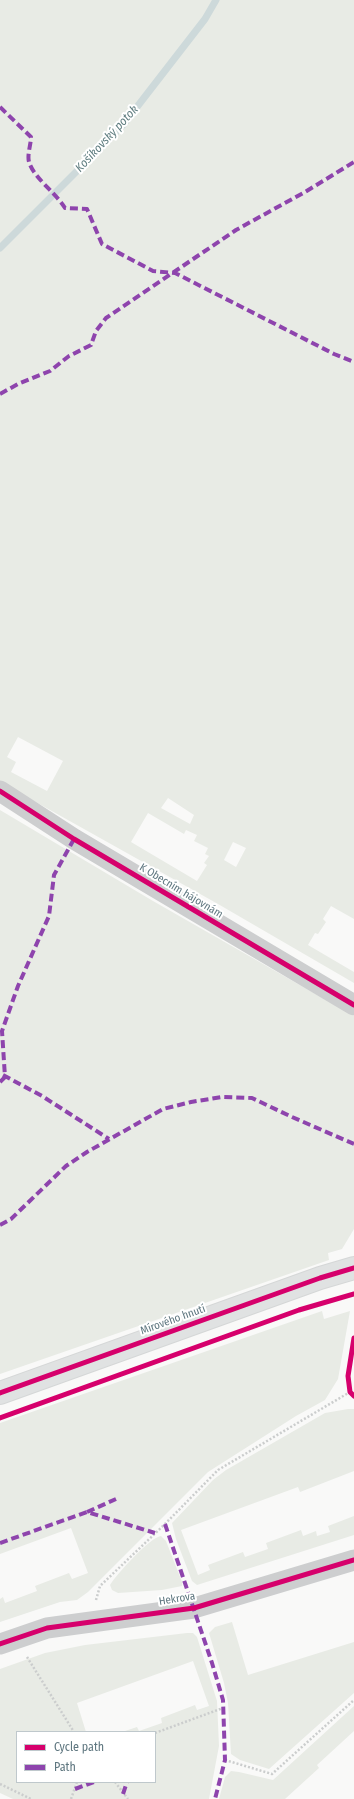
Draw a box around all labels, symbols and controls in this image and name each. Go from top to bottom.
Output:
water label: Košíkovský potok [72,103,142,175]
street label: K Obecním hájovnám [137,861,225,921]
street label: Mírového hnutí [139,1302,207,1338]
street label: Hekrova [158,1590,196,1608]
legend [16,1731,156,1783]
text: Cycle path [54,1740,104,1754]
text: Path [54,1760,76,1774]

